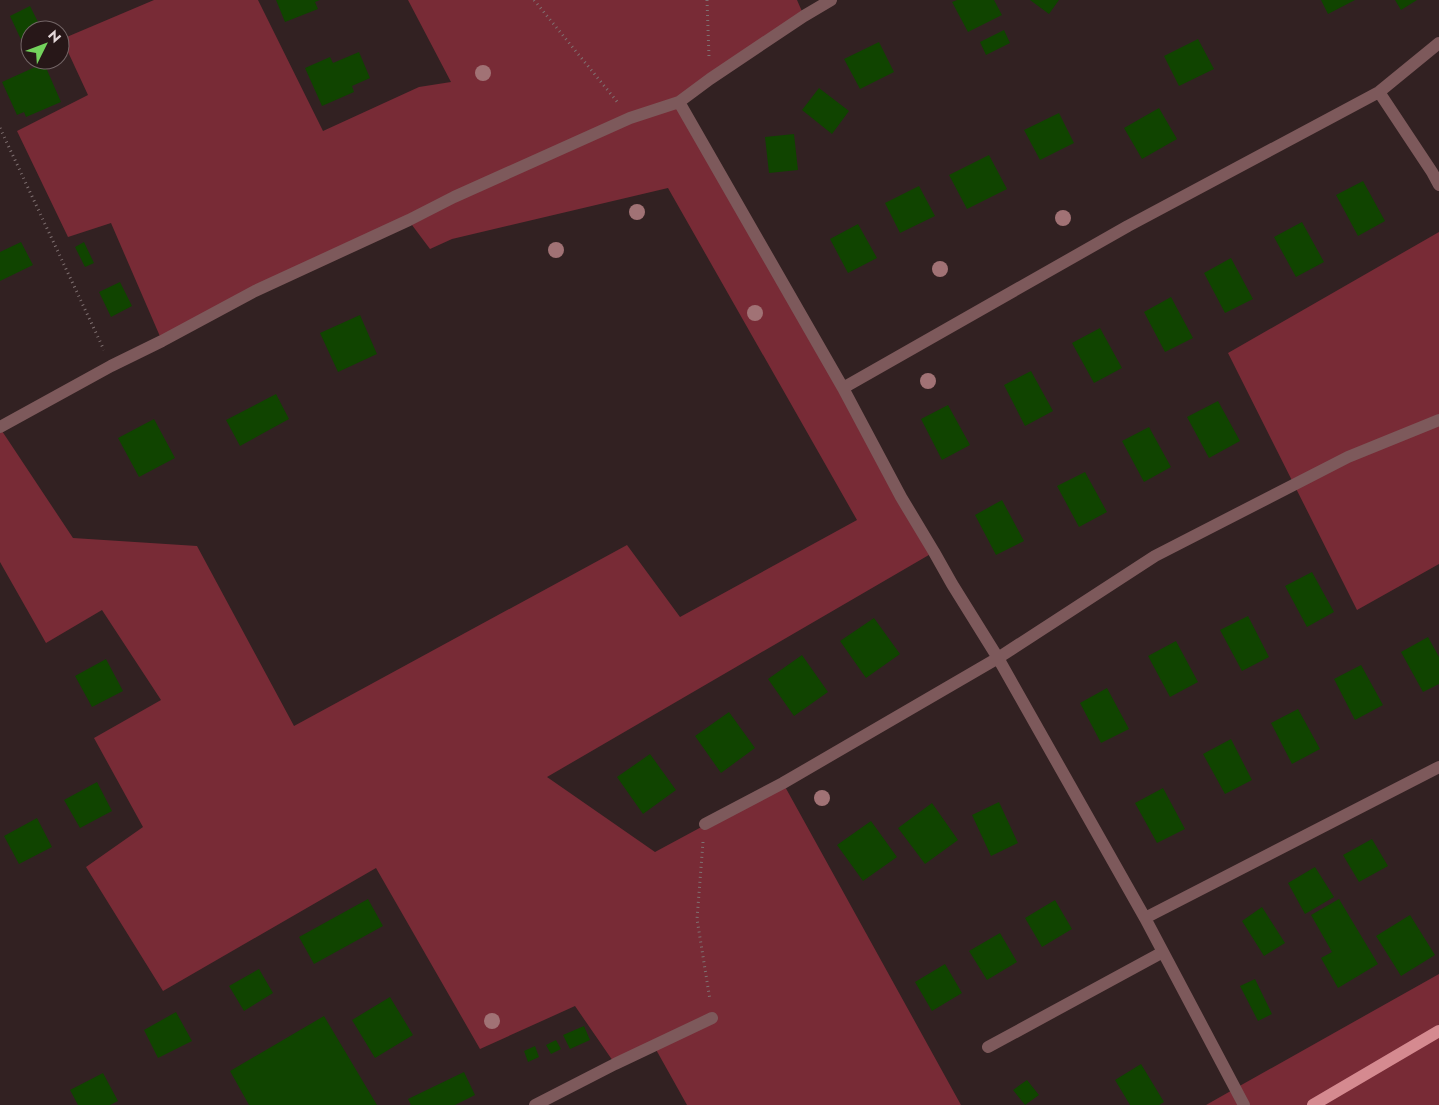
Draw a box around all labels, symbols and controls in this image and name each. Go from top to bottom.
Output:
north arrow [20,20,70,70]
text: N [44,25,66,47]

